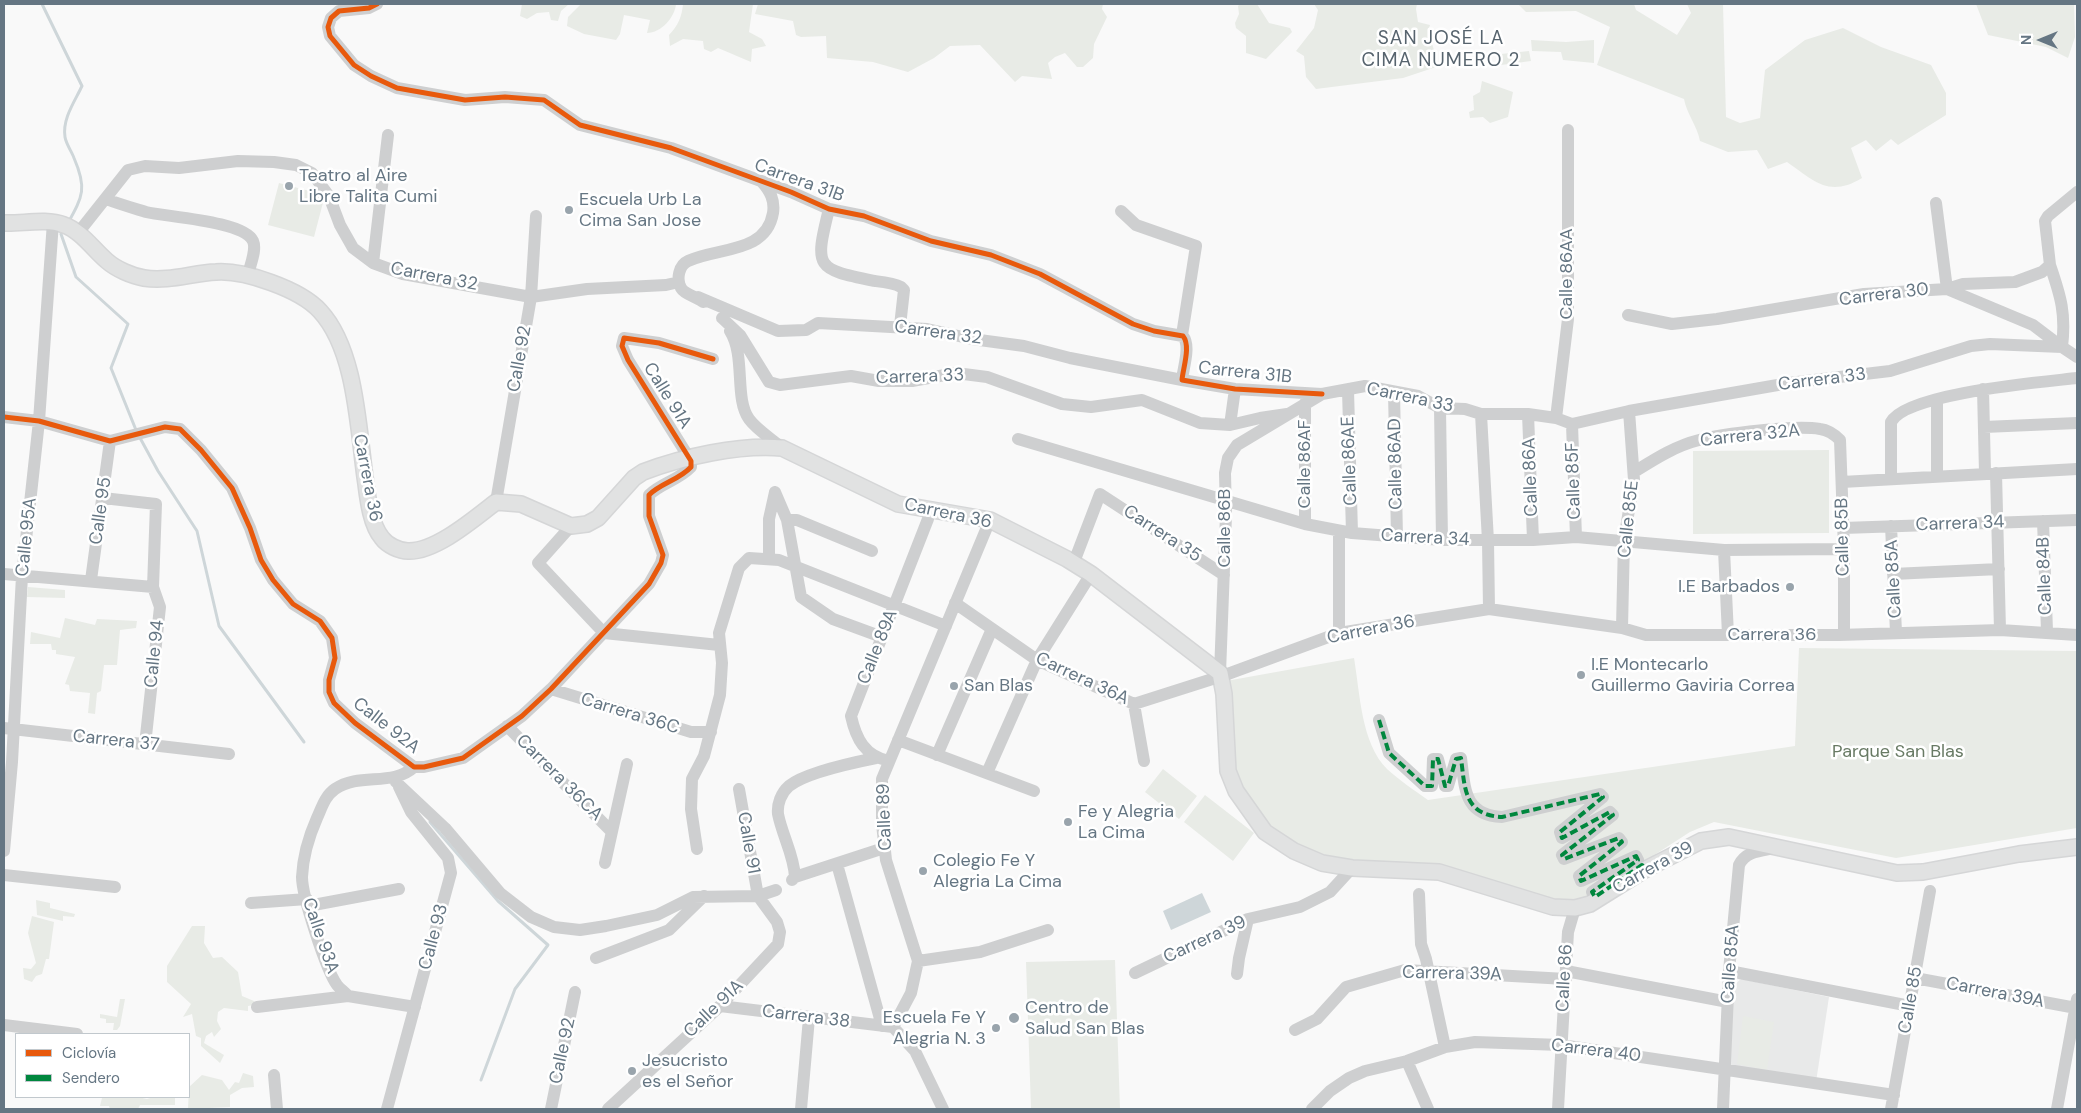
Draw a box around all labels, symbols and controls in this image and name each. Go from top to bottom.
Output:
north arrow [2016,15,2066,65]
district label: SAN JOSÉ LA CIMA NUMERO 2 [1360,28,1522,72]
text: N [2017,35,2035,45]
street label: Carrera 31B [751,155,847,207]
place label: Teatro al Aire Libre Talita Cumi [299,165,438,208]
marker: Teatro al Aire Libre Talita Cumi [283,180,295,192]
place label: Escuela Urb La Cima San Jose [579,189,701,232]
marker: Escuela Urb La Cima San Jose [563,204,575,216]
street label: Calle 86AA [1556,228,1578,320]
street label: Carrera 32 [389,258,479,296]
street label: Carrera 30 [1838,279,1930,311]
street label: Carrera 32 [893,316,983,350]
street label: Calle 92 [504,324,536,394]
street label: Carrera 31B [1197,357,1293,389]
street label: Calle 91A [638,359,696,433]
street label: Carrera 33 [1777,364,1867,396]
street label: Carrera 33 [875,365,965,389]
street label: Carrera 33 [1365,378,1455,418]
street label: Calle 86AE [1338,416,1362,506]
street label: Calle 86AD [1384,418,1408,510]
street label: Calle 86AF [1294,420,1316,508]
street label: Carrera 32A [1699,420,1801,452]
street label: Carrera 36 [348,432,386,524]
street label: Calle 86A [1519,437,1543,517]
street label: Calle 85F [1562,442,1586,520]
street label: Calle 95 [86,476,116,546]
street label: Calle 85E [1614,479,1644,559]
street label: Calle 86B [1214,489,1236,567]
street label: Carrera 36 [902,494,994,534]
street label: Calle 95A [12,496,42,578]
street label: Calle 85B [1832,498,1854,576]
street label: Carrera 35 [1119,501,1205,567]
street label: Carrera 34 [1915,512,2005,536]
street label: Carrera 34 [1380,525,1470,551]
street label: Calle 84B [2033,536,2057,616]
street label: Calle 85A [1881,539,1907,619]
place label: I.E Barbados [1678,576,1780,598]
marker: I.E Barbados [1784,581,1796,593]
street label: Calle 89A [853,607,903,687]
street label: Carrera 36 [1325,611,1417,649]
street label: Calle 94 [141,619,169,689]
street label: Carrera 36 [1727,624,1817,646]
street label: Carrera 36A [1032,648,1132,710]
place label: I.E Montecarlo Guillermo Gaviria Correa [1591,654,1795,696]
marker: I.E Montecarlo Guillermo Gaviria Correa [1575,669,1587,681]
place label: San Blas [964,675,1033,697]
marker: San Blas [948,680,960,692]
street label: Carrera 36C [578,689,682,739]
street label: Calle 92A [348,693,424,759]
street label: Carrera 37 [72,726,160,756]
street label: Carrera 36CA [511,730,607,826]
park label: Parque San Blas [1832,741,1964,763]
street label: Calle 89 [873,783,897,851]
place label: Fe y Alegria La Cima [1078,801,1174,844]
street label: Calle 91 [732,810,764,876]
marker: Fe y Alegria La Cima [1062,816,1074,828]
street label: Carrera 39 [1609,837,1697,899]
place label: Colegio Fe Y Alegria La Cima [933,850,1062,892]
marker: Colegio Fe Y Alegria La Cima [917,865,929,877]
street label: Calle 93A [297,895,343,977]
street label: Calle 93 [415,902,453,972]
street label: Carrera 39 [1160,911,1250,969]
street label: Calle 85A [1717,924,1745,1004]
street label: Calle 86 [1552,943,1578,1013]
street label: Carrera 39A [1402,962,1502,986]
street label: Calle 85 [1894,965,1928,1035]
street label: Carrera 39A [1944,973,2046,1013]
street label: Calle 91A [680,975,748,1043]
place label: Centro de Salud San Blas [1025,997,1145,1040]
street label: Carrera 38 [761,1001,851,1033]
place label: Escuela Fe Y Alegria N. 3 [883,1007,986,1050]
marker: Centro de Salud San Blas [1007,1011,1021,1025]
street label: Calle 92 [545,1016,581,1086]
marker: Escuela Fe Y Alegria N. 3 [990,1022,1002,1034]
legend [15,1033,190,1098]
street label: Carrera 40 [1550,1035,1642,1067]
text: Ciclovía [62,1043,116,1063]
place label: Jesucristo es el Señor [642,1050,733,1092]
marker: Jesucristo es el Señor [626,1065,638,1077]
text: Sendero [62,1068,120,1088]

